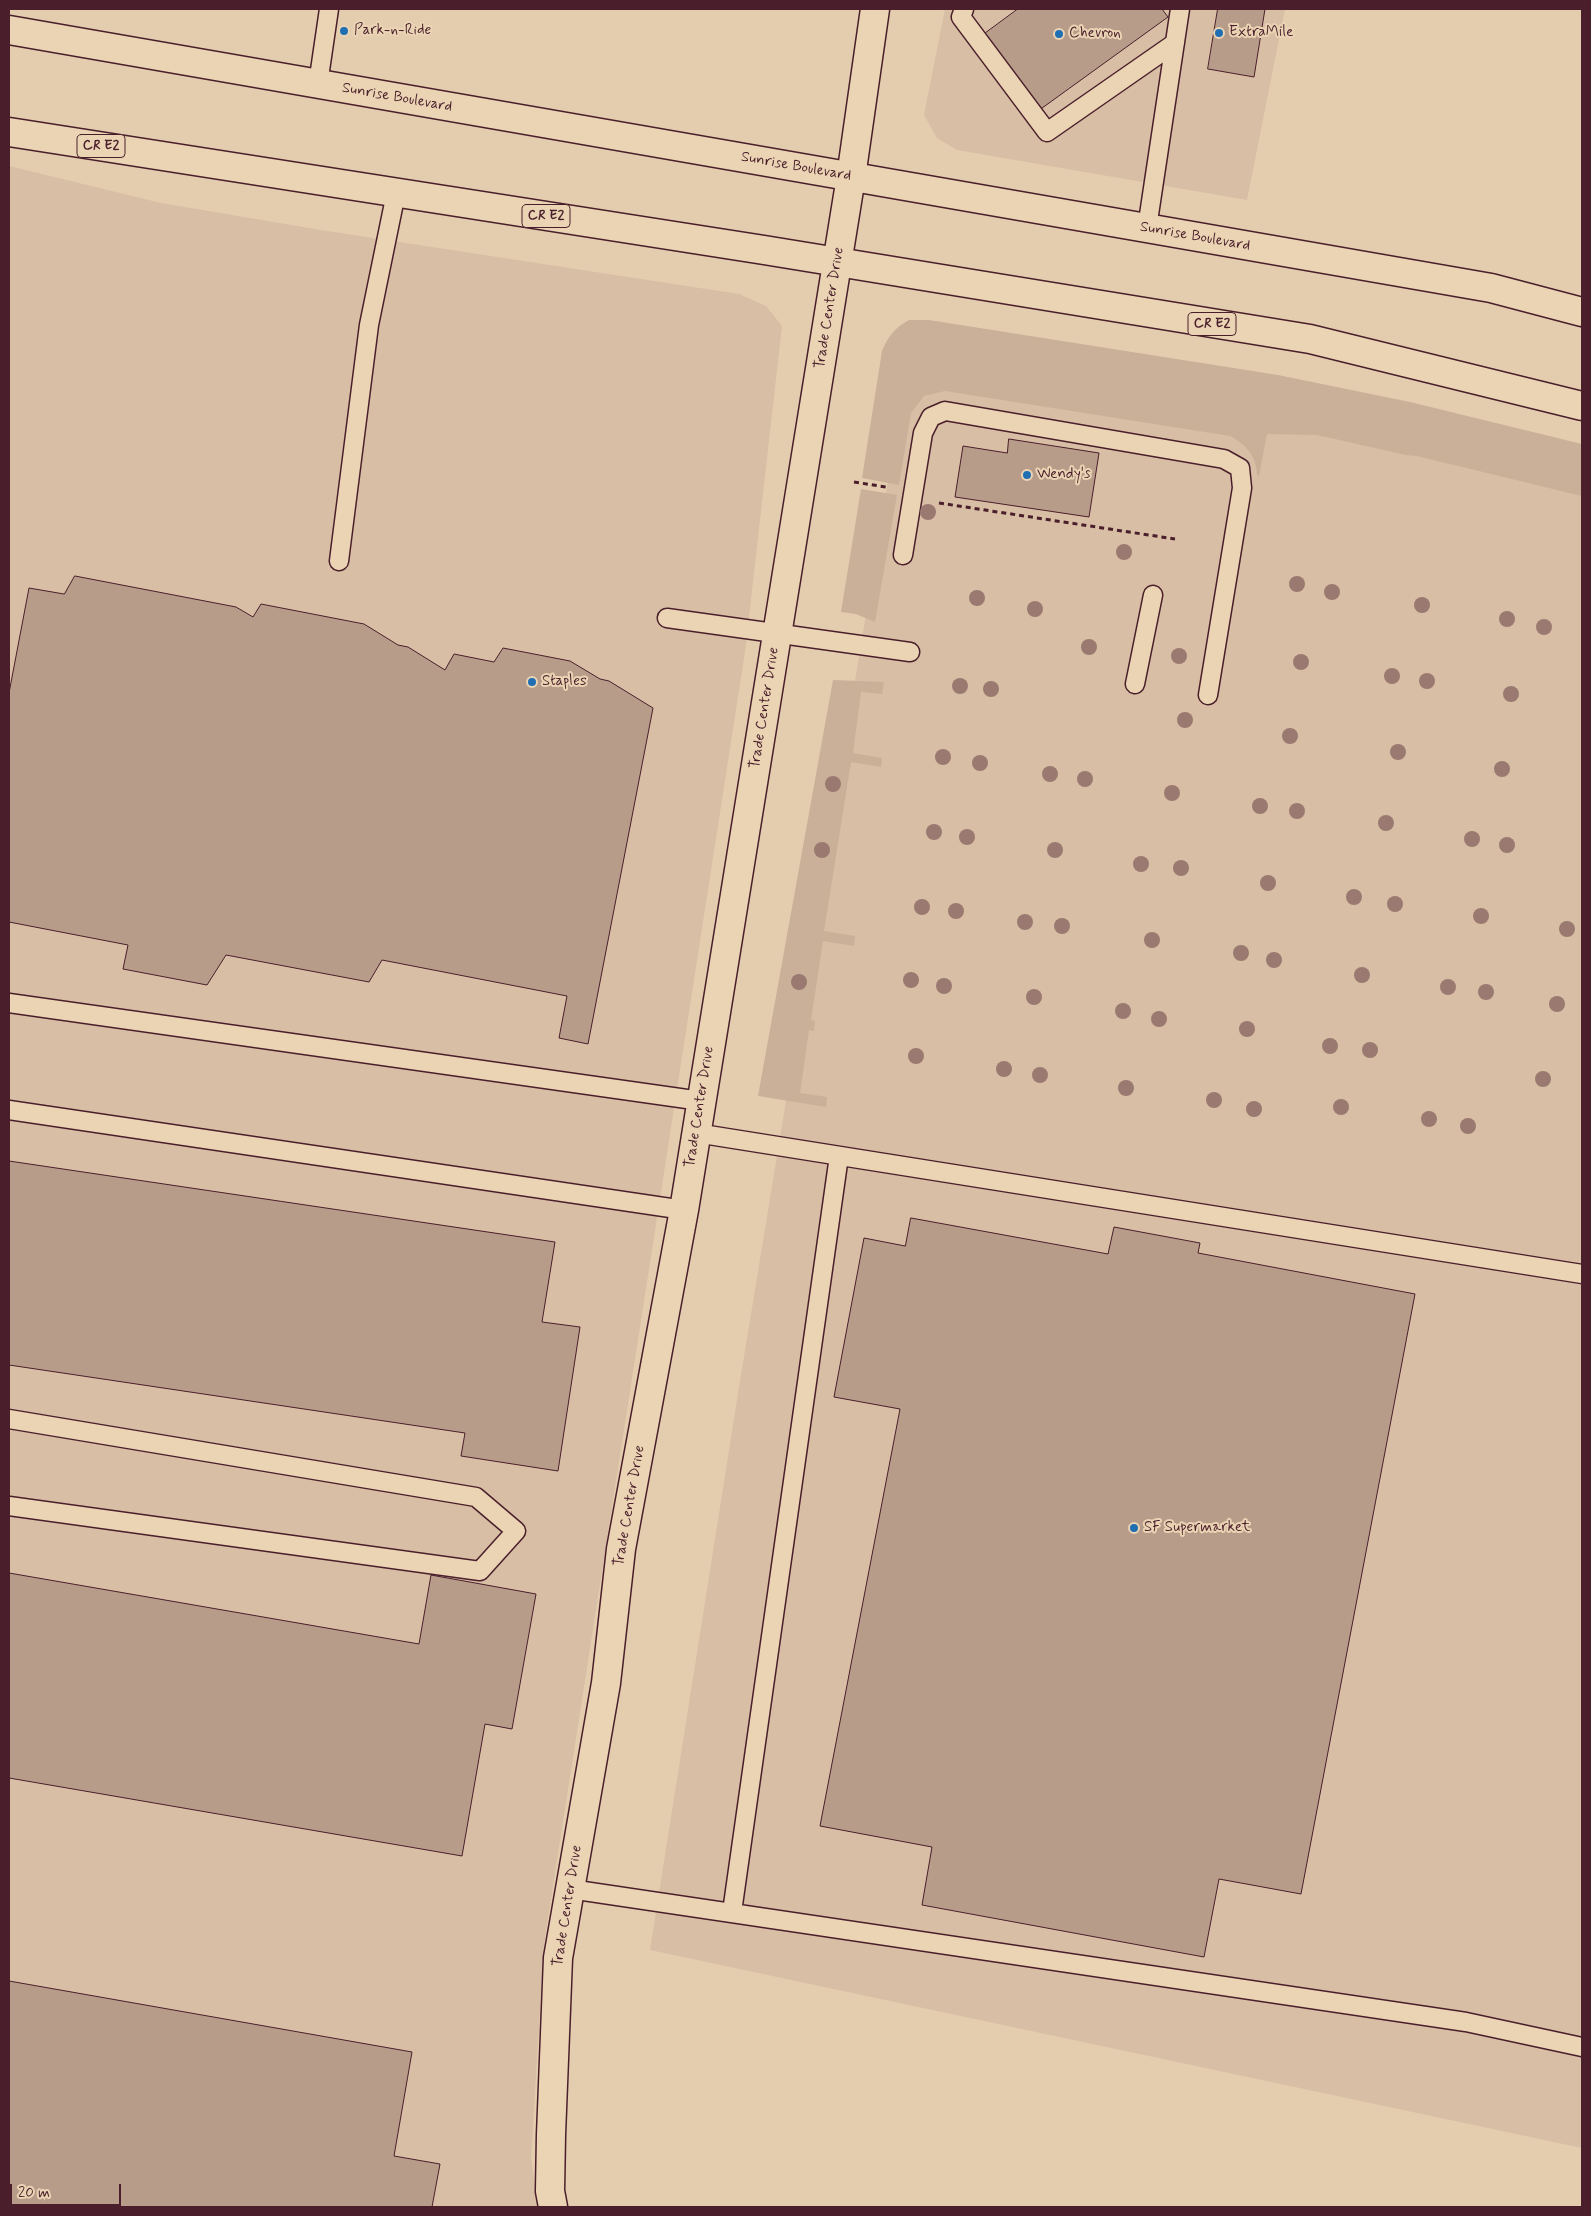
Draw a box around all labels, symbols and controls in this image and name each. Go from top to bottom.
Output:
place label: Park-n-Ride [354,22,431,40]
place label: ExtraMile [1229,24,1293,42]
marker: Park-n-Ride [338,25,350,37]
place label: Chevron [1069,25,1121,43]
marker: ExtraMile [1213,27,1225,39]
marker: Chevron [1053,28,1065,40]
street label: Sunrise Boulevard [340,79,454,117]
road number: CR E2 [77,134,125,158]
street label: Sunrise Boulevard [739,148,853,186]
road number: CR E2 [522,205,570,228]
street label: Sunrise Boulevard [1138,218,1252,256]
street label: Trade Center Drive [812,246,848,370]
road number: CR E2 [1188,312,1236,336]
place label: Wendy's [1037,466,1091,484]
marker: Wendy's [1021,469,1033,481]
street label: Trade Center Drive [747,646,783,770]
place label: Staples [542,673,587,691]
marker: Staples [526,676,538,688]
street label: Trade Center Drive [682,1045,718,1169]
street label: Trade Center Drive [610,1444,650,1568]
place label: SF Supermarket [1144,1519,1250,1537]
marker: SF Supermarket [1128,1522,1140,1534]
street label: Trade Center Drive [550,1844,586,1968]
scale bar [12,2174,124,2206]
text: 20 m [18,2183,50,2203]

